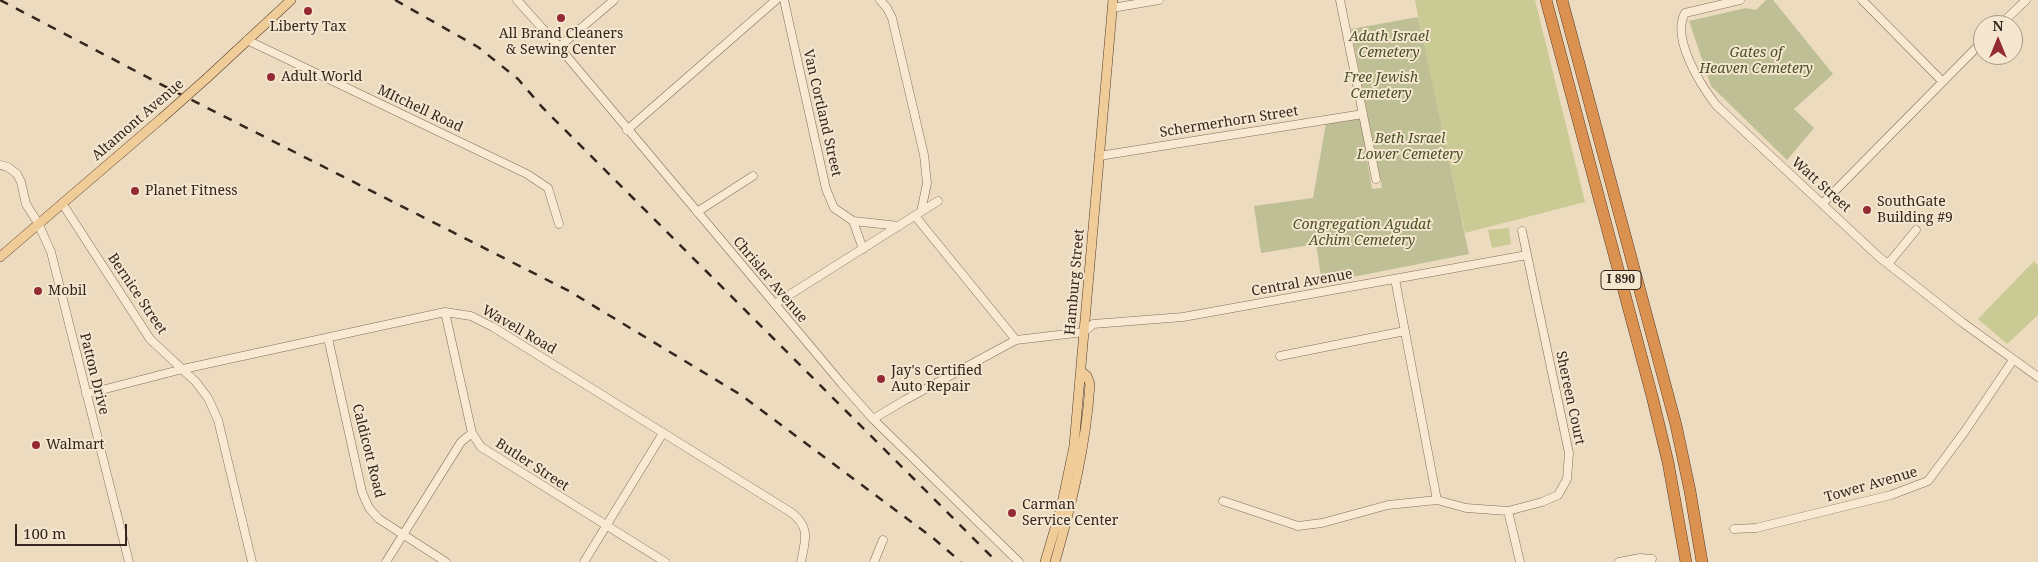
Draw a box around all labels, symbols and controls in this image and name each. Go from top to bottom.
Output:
marker: Liberty Tax [302,5,314,17]
marker: All Brand Cleaners & Sewing Center [555,12,567,24]
north arrow [1973,15,2023,65]
text: N [1992,16,2004,35]
place label: Liberty Tax [270,19,346,35]
place label: All Brand Cleaners & Sewing Center [499,26,623,58]
park label: Adath Israel Cemetery [1349,29,1429,62]
park label: Gates of Heaven Cemetery [1699,45,1813,78]
street label: Van Cortland Street [799,48,845,178]
place label: Adult World [281,69,362,85]
park label: Free Jewish Cemetery [1344,70,1418,102]
marker: Adult World [265,71,277,83]
street label: Altamont Avenue [89,76,187,164]
street label: MItchell Road [375,82,465,136]
street label: Schermerhorn Street [1159,103,1299,141]
park label: Beth Israel Lower Cemetery [1357,131,1463,164]
street label: Watt Street [1788,154,1854,216]
place label: Planet Fitness [145,183,238,199]
marker: Planet Fitness [129,185,141,197]
place label: SouthGate Building #9 [1877,194,1953,226]
marker: SouthGate Building #9 [1861,204,1873,216]
park label: Congregation Agudat Achim Cemetery [1293,217,1431,250]
street label: Hamburg Street [1062,228,1088,336]
street label: Chrisler Avenue [729,234,811,326]
street label: Bernice Street [104,250,170,338]
street label: Central Avenue [1250,266,1354,300]
road number: I 890 [1601,270,1641,290]
place label: Mobil [48,283,87,299]
marker: Mobil [32,285,44,297]
street label: Wavell Road [479,302,559,358]
street label: Patton Drive [76,331,112,417]
street label: Shereen Court [1552,350,1588,446]
place label: Jay's Certified Auto Repair [891,363,982,396]
marker: Jay's Certified Auto Repair [875,373,887,385]
street label: Caldicott Road [348,402,388,500]
street label: Butler Street [492,435,572,495]
place label: Walmart [46,437,105,453]
marker: Walmart [30,439,42,451]
street label: Tower Avenue [1823,464,1919,506]
place label: Carman Service Center [1022,497,1118,530]
marker: Carman Service Center [1006,507,1018,519]
scale bar [18,514,130,546]
text: 100 m [23,523,66,543]

